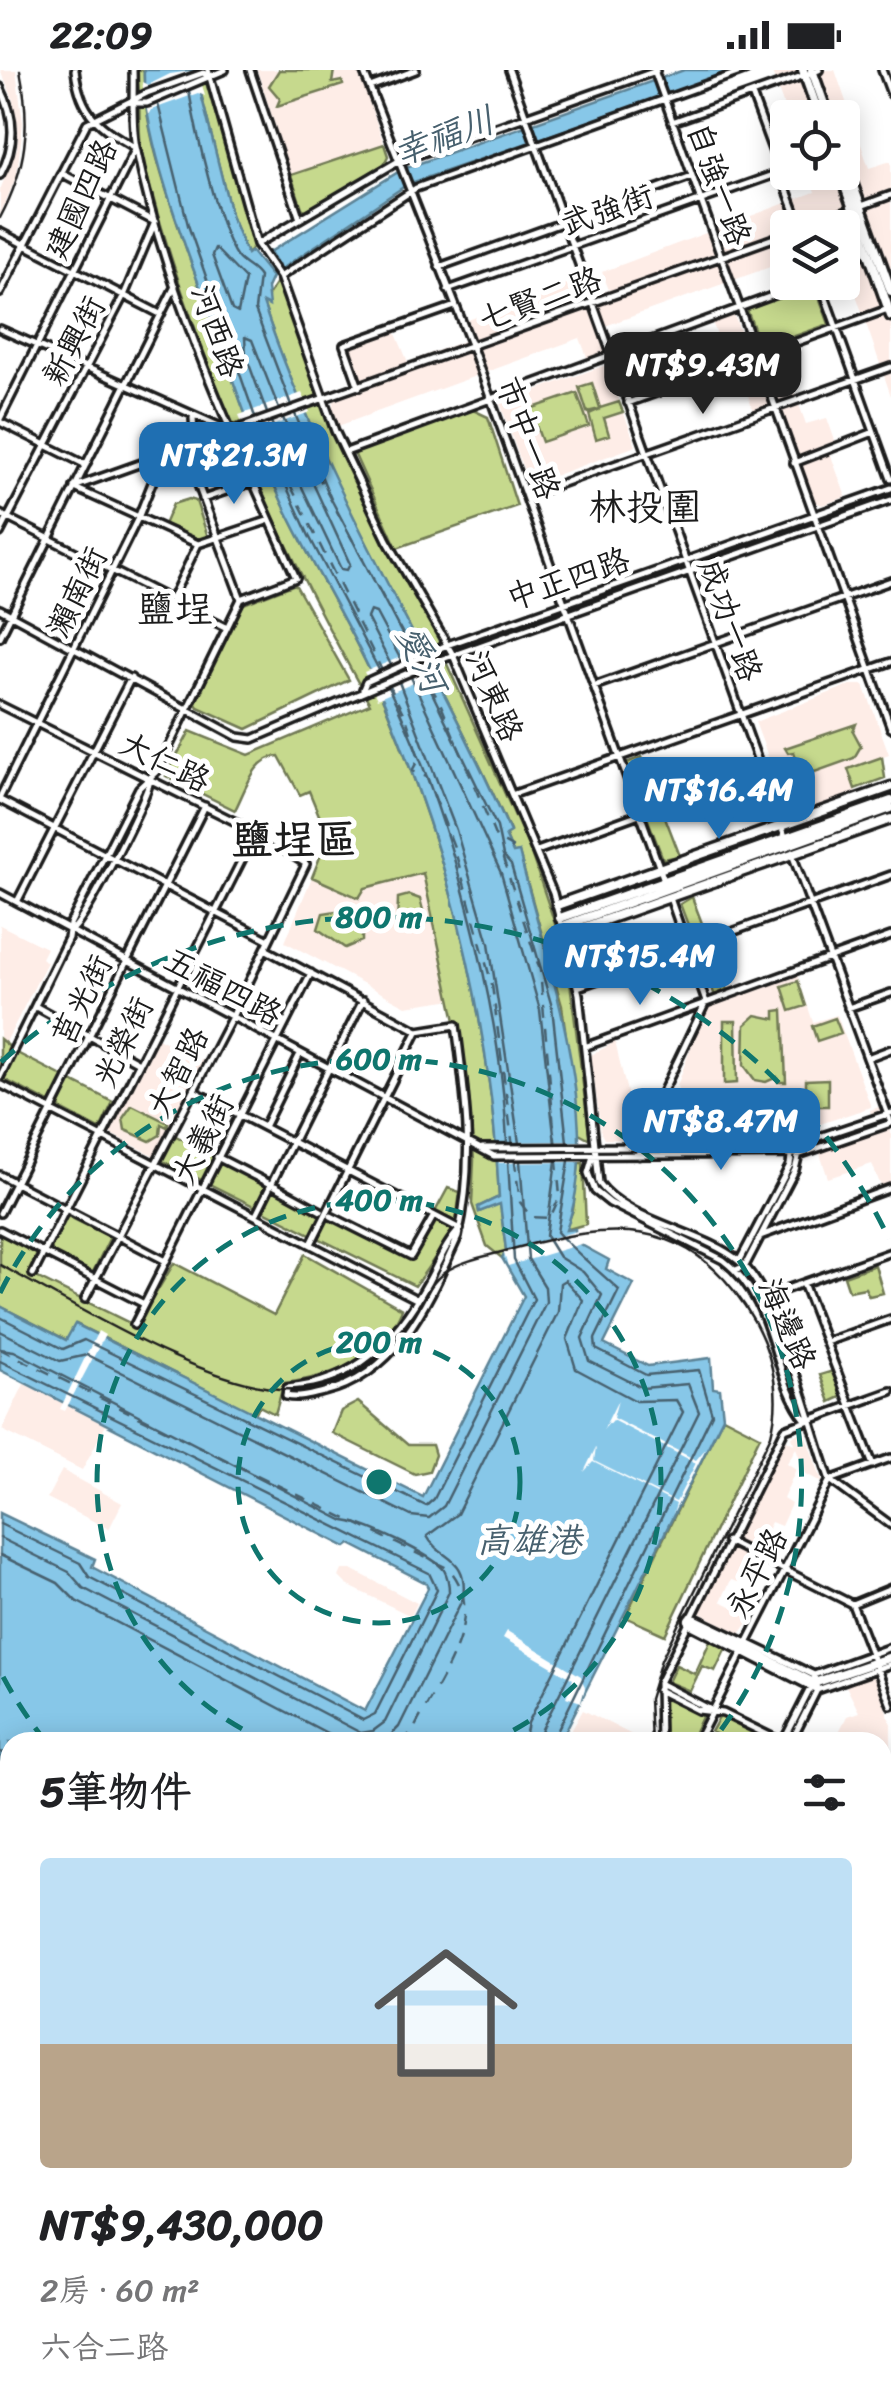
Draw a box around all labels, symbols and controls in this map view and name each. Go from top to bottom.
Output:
text: 22:09 [50,2,153,69]
water label: 幸福川 [384,89,505,183]
map controls [770,100,860,300]
button: locate [770,100,860,190]
street label: 自強一路 [670,114,768,254]
street label: 建國四路 [28,129,134,269]
street label: 武強街 [552,167,662,253]
button: layers [770,210,860,300]
street label: 七賢二路 [470,250,610,348]
street label: 河西路 [174,276,260,386]
street label: 新興街 [26,285,122,397]
pin: NT$9.43M [600,332,806,417]
text: NT$9.43M [626,336,780,393]
street label: 市中一路 [479,368,577,508]
pin: NT$21.3M [131,422,337,507]
text: NT$21.3M [161,426,307,483]
district label: 林投圍 [588,474,702,541]
street label: 中正四路 [498,531,638,627]
street label: 瀨南街 [30,536,124,648]
street label: 成功一路 [681,550,779,690]
district label: 鹽埕 [137,576,213,643]
water label: 愛河 [379,614,467,708]
street label: 河東路 [448,641,540,751]
street label: 大仁路 [109,715,221,809]
pin: NT$16.4M [616,757,822,842]
text: NT$16.4M [645,761,793,818]
district label: 鹽埕區 [231,803,357,877]
text: 800 m [335,890,422,944]
pin: NT$15.4M [537,923,743,1008]
text: NT$15.4M [565,927,715,984]
street label: 五福四路 [153,932,293,1042]
street label: 莒光街 [35,944,129,1056]
street label: 光榮街 [76,986,170,1098]
street label: 大智路 [131,1016,225,1128]
text: 600 m [336,1032,422,1086]
street label: 大義街 [156,1083,250,1195]
pin: NT$8.47M [618,1088,824,1173]
text: NT$8.47M [644,1092,798,1149]
text: 400 m [335,1173,423,1227]
street label: 海邊路 [741,1269,833,1379]
text: 200 m [336,1315,422,1369]
centre of rings [361,1464,397,1500]
water label: 高雄港 [476,1509,584,1571]
street label: 永平路 [710,1517,804,1629]
text: 5筆物件 [40,1755,192,1829]
icon: filters [797,1765,852,1820]
icon: home [356,1923,536,2103]
text: NT$9,430,000 [40,2188,324,2262]
text: 2房 · 60 m² [40,2262,200,2319]
text: 六合二路 [40,2319,168,2376]

